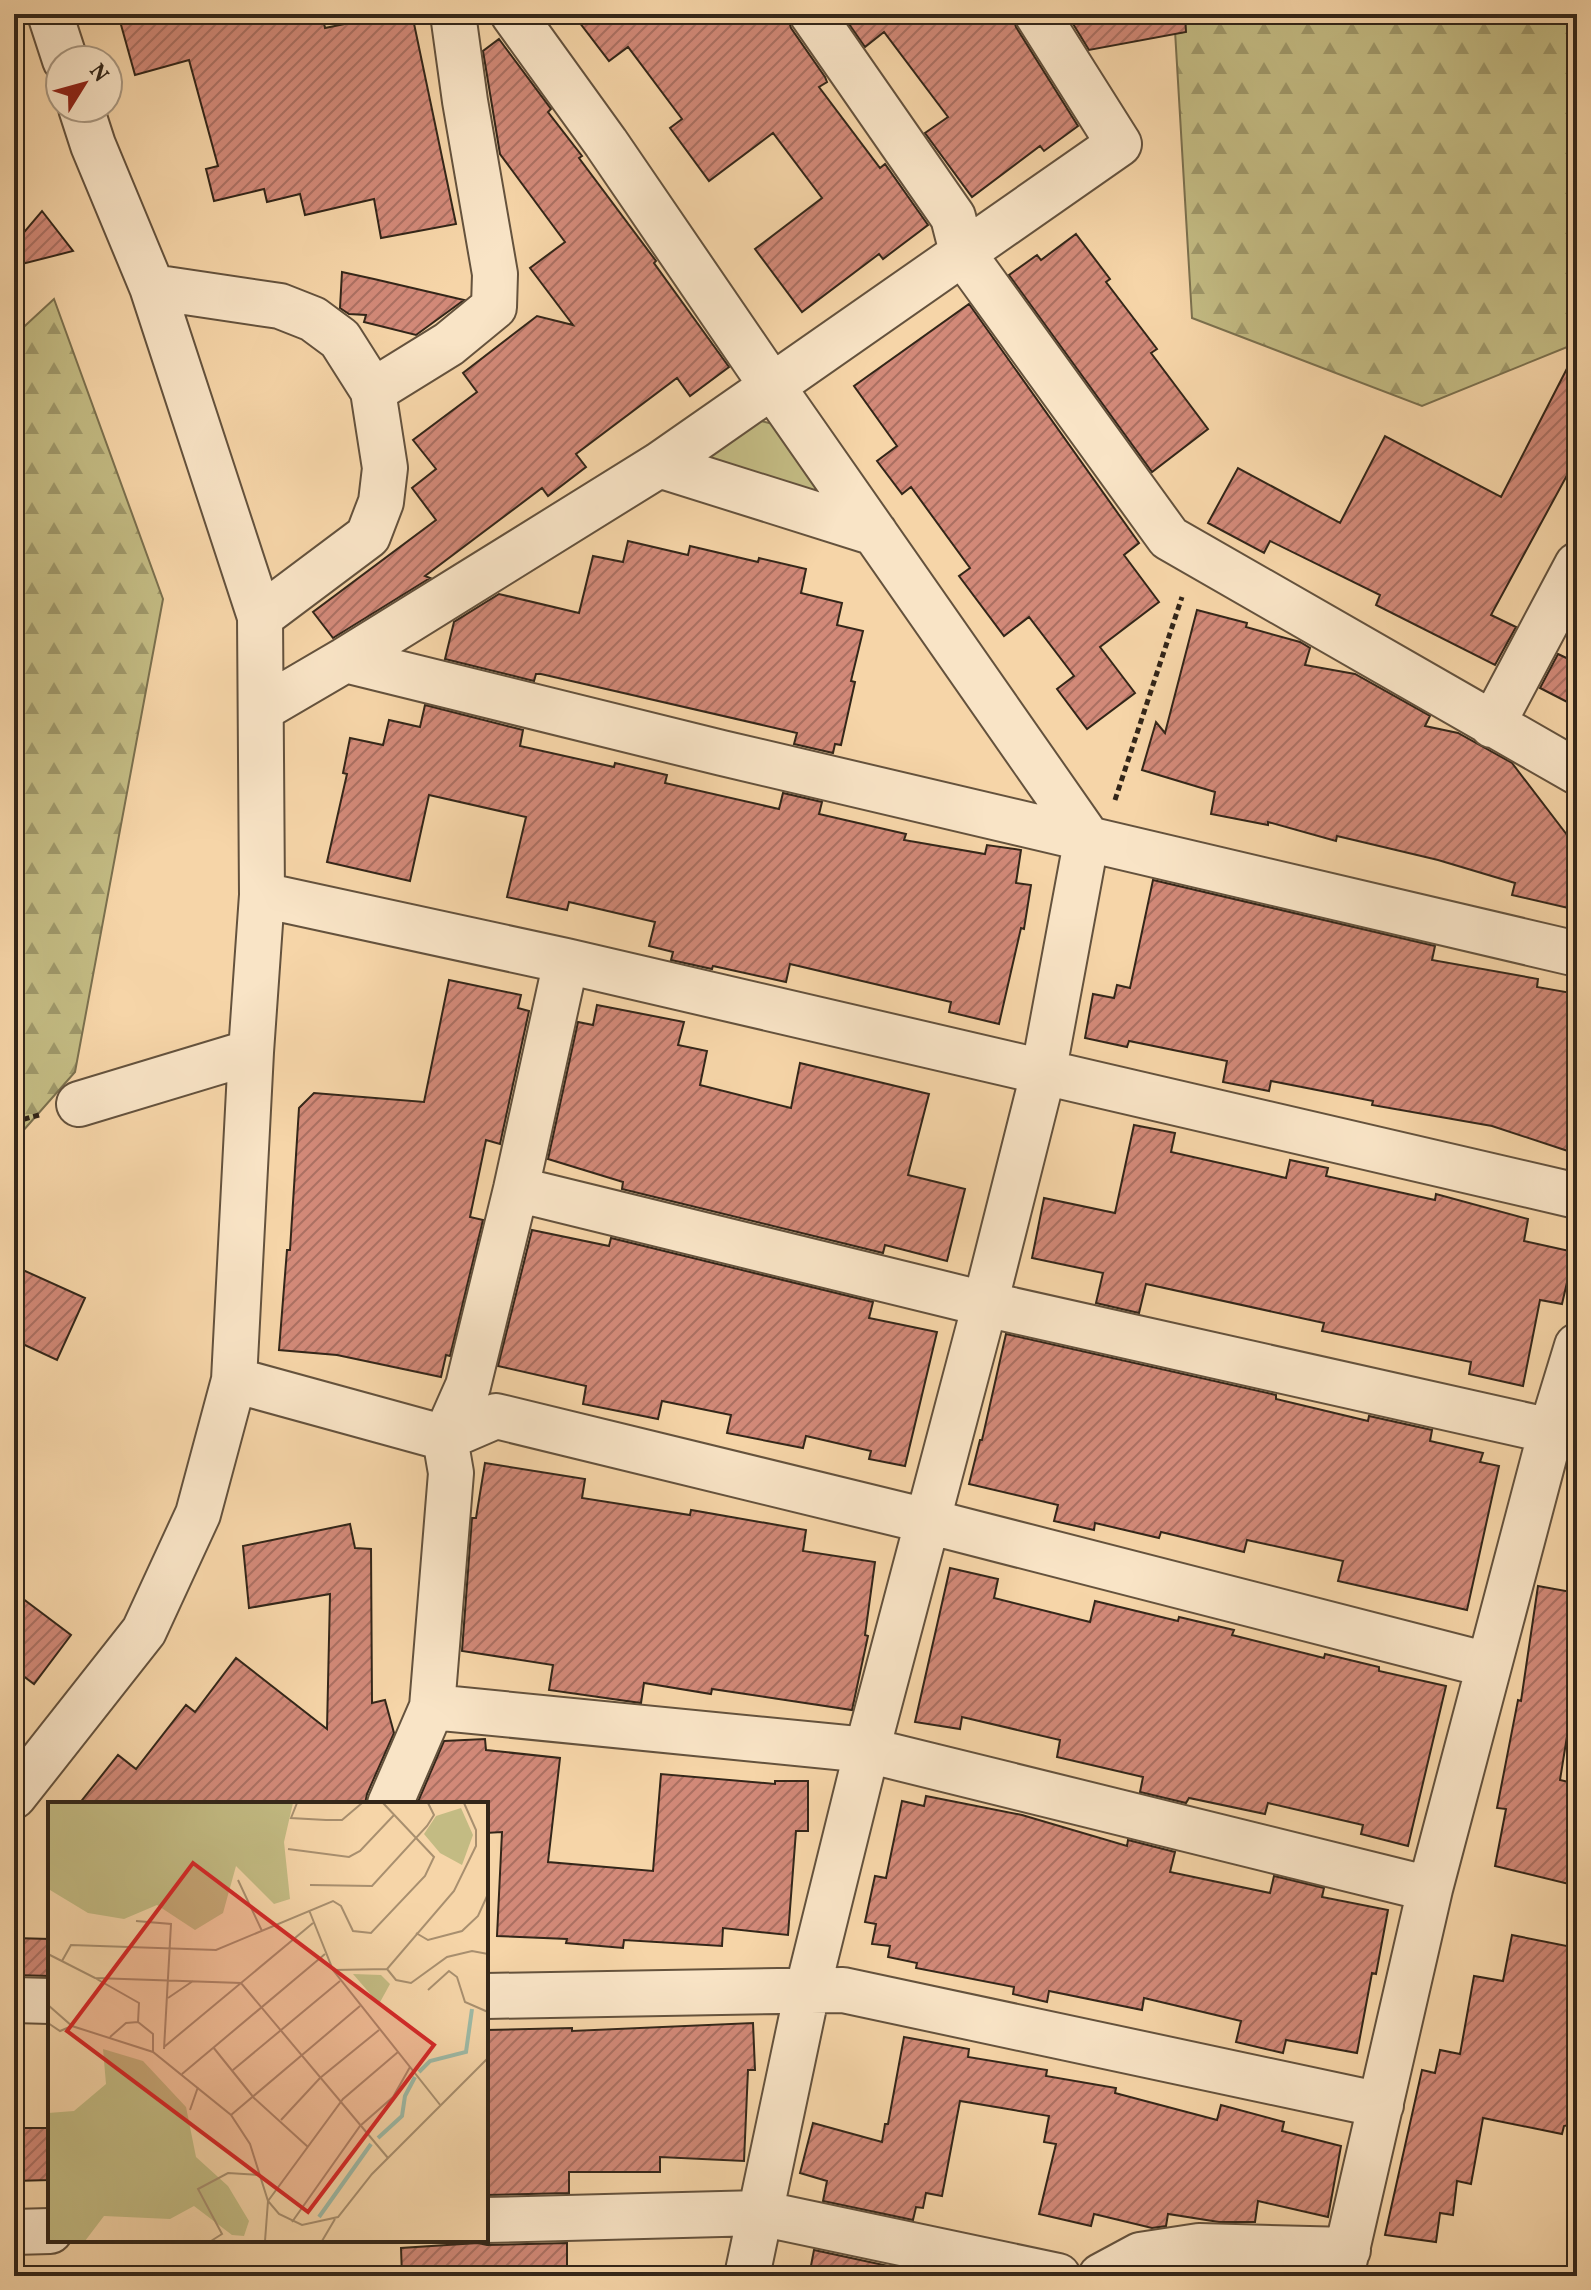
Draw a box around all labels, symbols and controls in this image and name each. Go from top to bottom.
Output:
north arrow [44,44,124,124]
text: N [81,58,115,89]
inset map [48,1802,488,2242]

